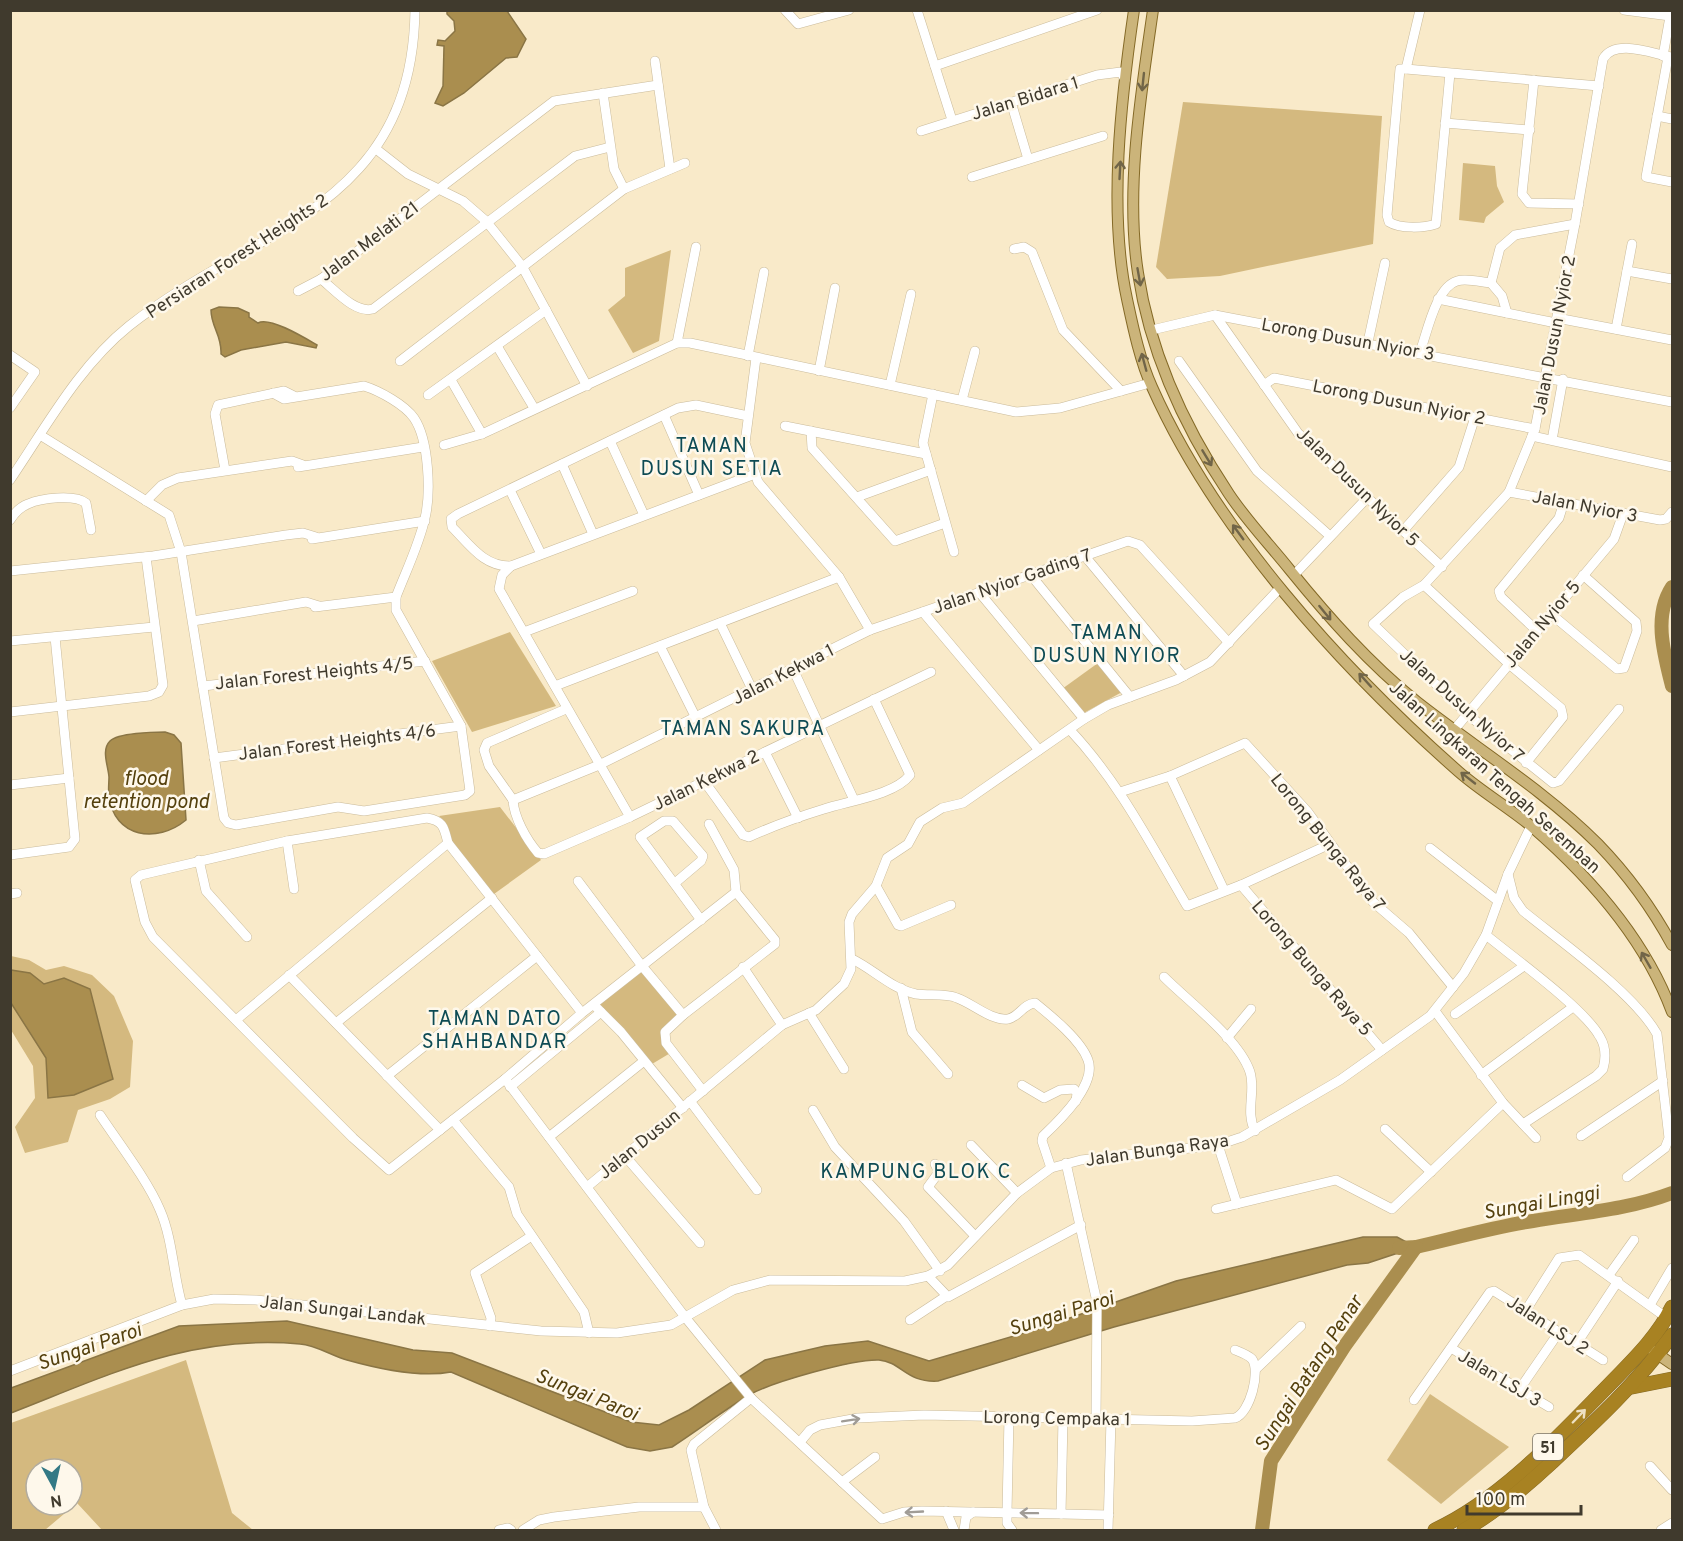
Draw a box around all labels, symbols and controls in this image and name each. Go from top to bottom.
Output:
street label: Jalan Bidara 1 [969,72,1082,127]
one-way arrow [1137,72,1148,92]
one-way arrow [1114,161,1125,181]
street label: Persiaran Forest Heights 2 [142,190,333,325]
street label: Jalan Melati 21 [315,197,424,287]
street label: Jalan Dusun Nyior 2 [1529,253,1582,417]
one-way arrow [1134,266,1145,286]
street label: Lorong Dusun Nyior 3 [1259,314,1436,367]
one-way arrow [1138,353,1150,372]
street label: Lorong Dusun Nyior 2 [1310,375,1487,432]
street label: Jalan Dusun Nyior 5 [1290,423,1423,553]
district label: TAMAN DUSUN SETIA [641,434,783,483]
one-way arrow [1202,449,1214,466]
street label: Jalan Nyior 3 [1530,486,1639,529]
one-way arrow [1232,524,1245,540]
street label: Jalan Nyior Gading 7 [930,544,1095,620]
street label: Jalan Nyior 5 [1500,576,1586,673]
one-way arrow [1318,605,1332,620]
district label: TAMAN DUSUN NYIOR [1033,621,1181,670]
street label: Jalan Kekwa 1 [729,640,839,711]
street label: Jalan Dusun Nyior 7 [1394,644,1528,768]
street label: Jalan Forest Heights 4/5 [214,653,415,696]
one-way arrow [1357,673,1372,688]
street label: Jalan Lingkaran Tengah Seremban [1383,677,1605,879]
district label: TAMAN SAKURA [660,717,826,743]
street label: Jalan Forest Heights 4/6 [237,720,437,767]
street label: Jalan Kekwa 2 [650,746,764,817]
water label: flood retention pond [83,767,210,816]
street label: Lorong Bunga Raya 7 [1264,769,1389,916]
one-way arrow [1460,772,1476,785]
street label: Lorong Bunga Raya 5 [1245,896,1376,1042]
one-way arrow [1640,952,1652,969]
district label: TAMAN DATO SHAHBANDAR [422,1007,568,1056]
street label: Jalan Dusun [594,1105,686,1185]
street label: Jalan Bunga Raya [1084,1130,1230,1173]
district label: KAMPUNG BLOK C [820,1160,1012,1186]
water label: Sungai Linggi [1481,1181,1602,1227]
water label: Sungai Paroi [1006,1286,1118,1343]
water label: Sungai Batang Penar [1249,1290,1371,1457]
street label: Jalan Sungai Landak [258,1291,427,1332]
street label: Jalan LSJ 2 [1502,1291,1593,1361]
water label: Sungai Paroi [34,1318,146,1378]
street label: Jalan LSJ 3 [1453,1345,1545,1413]
water label: Sungai Paroi [531,1363,642,1429]
street label: Lorong Cempaka 1 [983,1407,1131,1432]
one-way arrow [1571,1408,1586,1423]
one-way arrow [840,1414,860,1425]
road number: 51 [1533,1434,1563,1460]
north arrow [24,1457,84,1517]
scale bar [1467,1478,1581,1516]
text: N [49,1489,63,1511]
text: 100 m [1476,1489,1525,1512]
one-way arrow [904,1506,924,1517]
one-way arrow [1020,1507,1040,1519]

